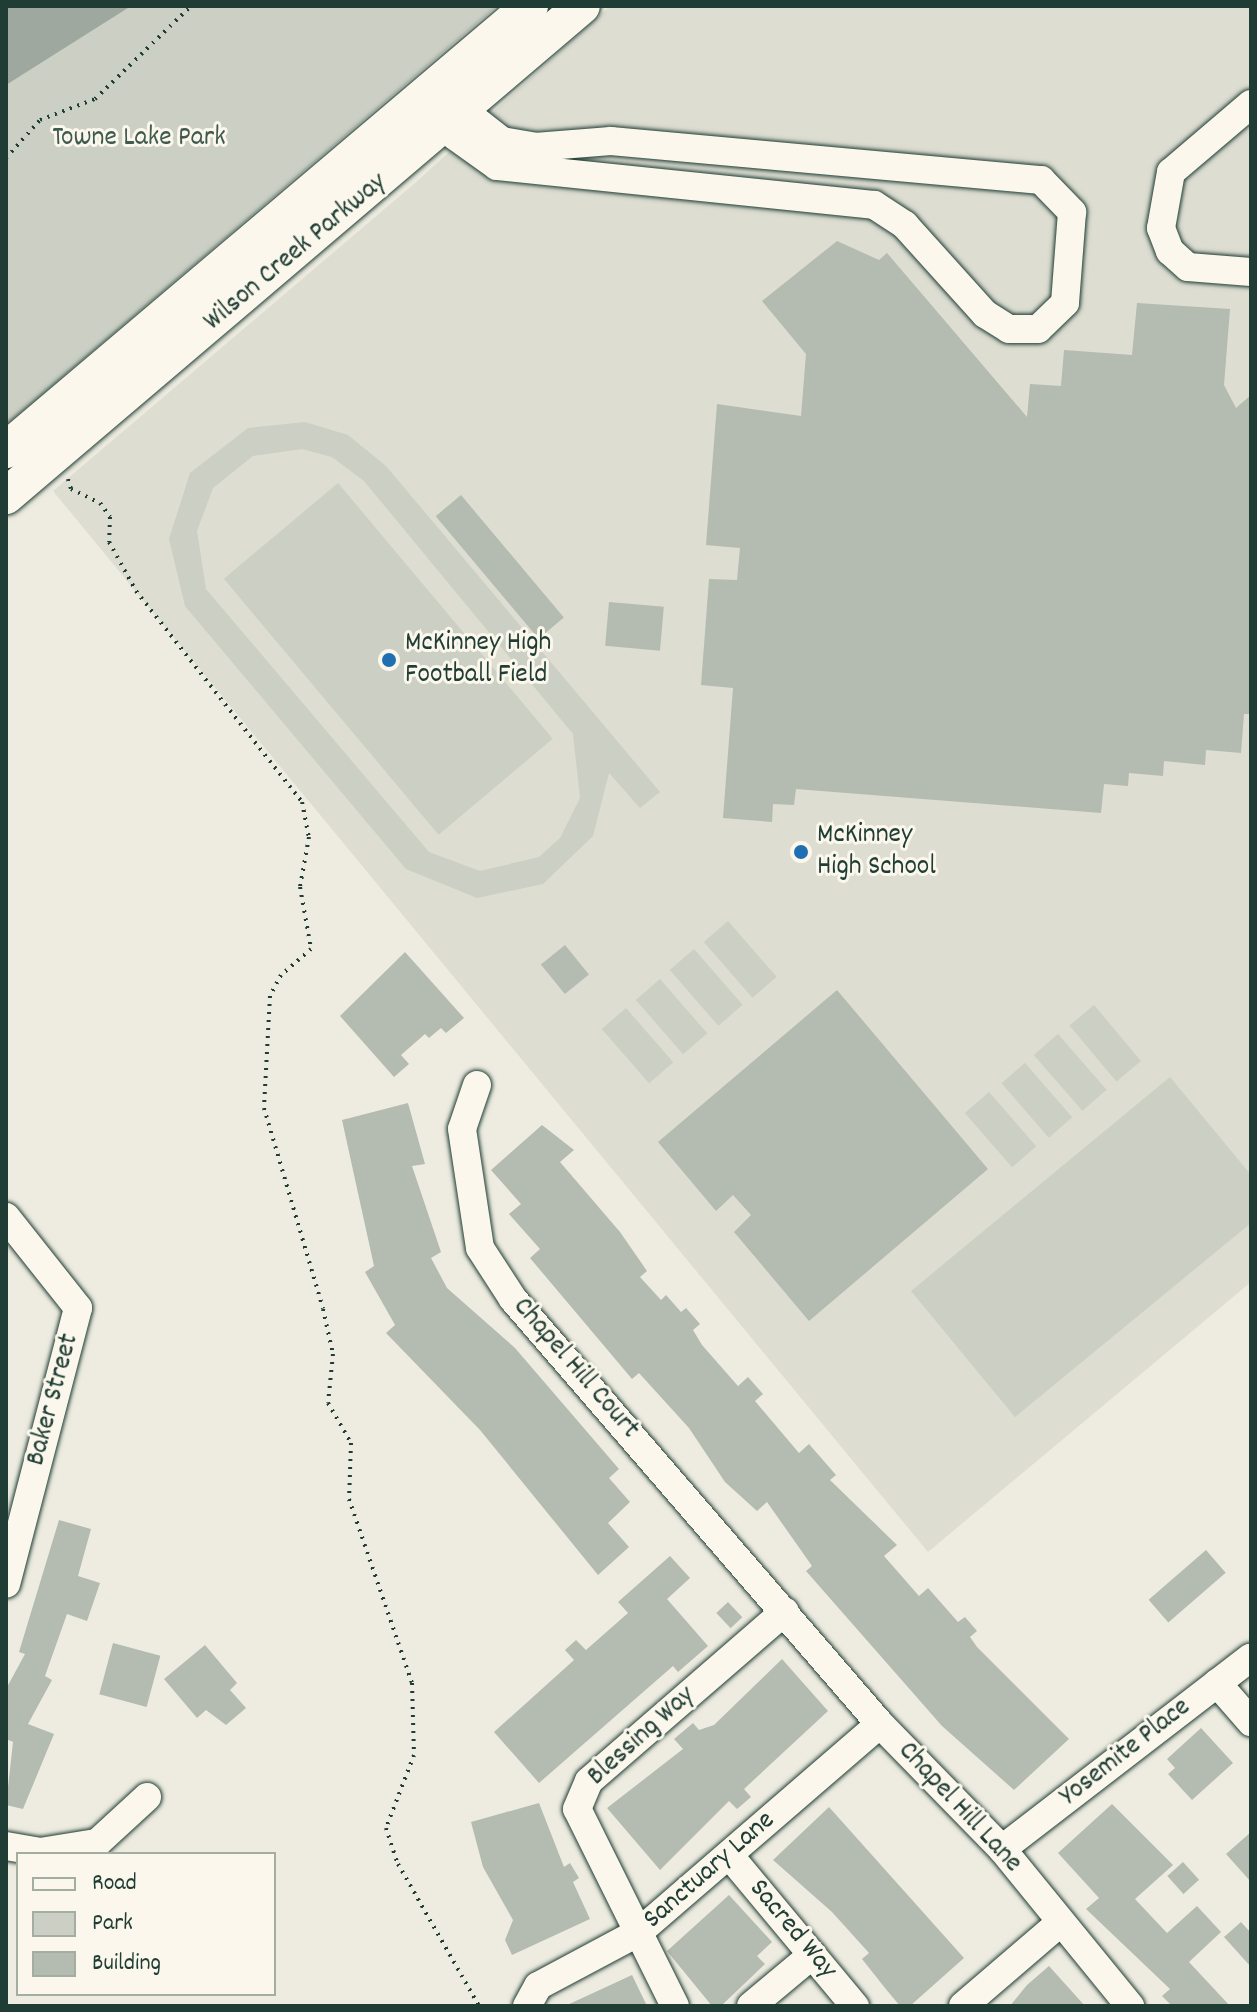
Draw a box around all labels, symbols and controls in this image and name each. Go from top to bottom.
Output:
park label: Towne Lake Park [52,122,226,156]
street label: Wilson Creek Parkway [198,167,394,339]
place label: McKinney High Football Field [405,627,551,693]
marker: McKinney High Football Field [380,651,398,669]
place label: McKinney High School [817,819,936,885]
marker: McKinney High School [792,843,810,861]
street label: Chapel Hill Court [504,1291,646,1447]
street label: Baker Street [20,1330,88,1470]
street label: Blessing Way [581,1680,703,1794]
street label: Yosemite Place [1054,1692,1198,1814]
street label: Chapel Hill Lane [890,1735,1028,1881]
street label: Sanctuary Lane [637,1805,783,1937]
legend [16,1852,276,1996]
text: Road [92,1867,137,1901]
street label: Sacred Way [741,1873,843,1987]
text: Park [92,1907,133,1941]
text: Building [92,1947,161,1981]

